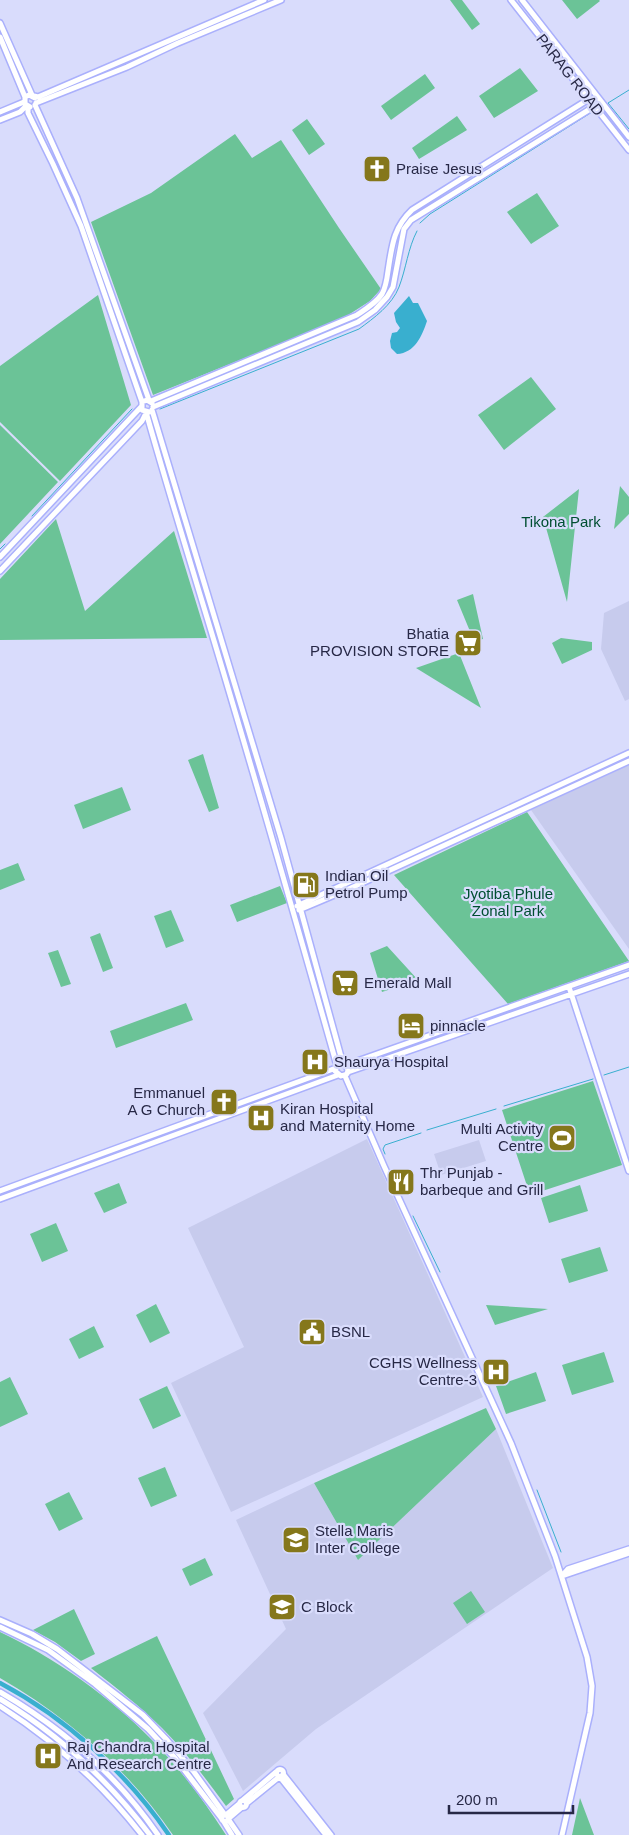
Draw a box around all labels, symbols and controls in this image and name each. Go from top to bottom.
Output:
street label: PARAG ROAD [533,30,608,119]
church icon: Praise Jesus [362,154,392,184]
place label: Praise Jesus [396,160,482,177]
park label: Tikona Park [521,513,601,530]
place label: Bhatia PROVISION STORE [310,625,450,659]
supermarket icon: Bhatia PROVISION STORE [453,628,483,658]
place label: Indian Oil Petrol Pump [325,867,408,901]
fuel station icon: Indian Oil Petrol Pump [291,870,321,900]
park label: Jyotiba Phule Zonal Park [463,885,553,919]
supermarket icon: Emerald Mall [330,968,360,998]
place label: Emerald Mall [364,974,452,991]
hotel icon: pinnacle [396,1011,426,1041]
place label: pinnacle [430,1017,486,1034]
hospital icon: Shaurya Hospital [300,1047,330,1077]
place label: Shaurya Hospital [334,1053,448,1070]
place label: Emmanuel A G Church [127,1084,205,1118]
church icon: Emmanuel A G Church [209,1087,239,1117]
place label: Kiran Hospital and Maternity Home [280,1100,415,1134]
hospital icon: Kiran Hospital and Maternity Home [246,1103,276,1133]
place label: Multi Activity Centre [460,1120,543,1154]
sports icon: Multi Activity Centre [547,1123,577,1153]
place label: Thr Punjab - barbeque and Grill [420,1164,543,1198]
restaurant icon: Thr Punjab - barbeque and Grill [386,1167,416,1197]
public building icon: BSNL [297,1317,327,1347]
place label: BSNL [331,1323,370,1340]
place label: CGHS Wellness Centre-3 [369,1354,477,1388]
hospital icon: CGHS Wellness Centre-3 [481,1357,511,1387]
place label: Stella Maris Inter College [315,1522,400,1556]
school or university icon: Stella Maris Inter College [281,1525,311,1555]
school or university icon: C Block [267,1592,297,1622]
place label: C Block [301,1598,353,1615]
place label: Raj Chandra Hospital And Research Centre [67,1738,211,1772]
hospital icon: Raj Chandra Hospital And Research Centre [33,1741,63,1771]
scale bar [449,1782,573,1814]
text: 200 m [456,1791,498,1808]

